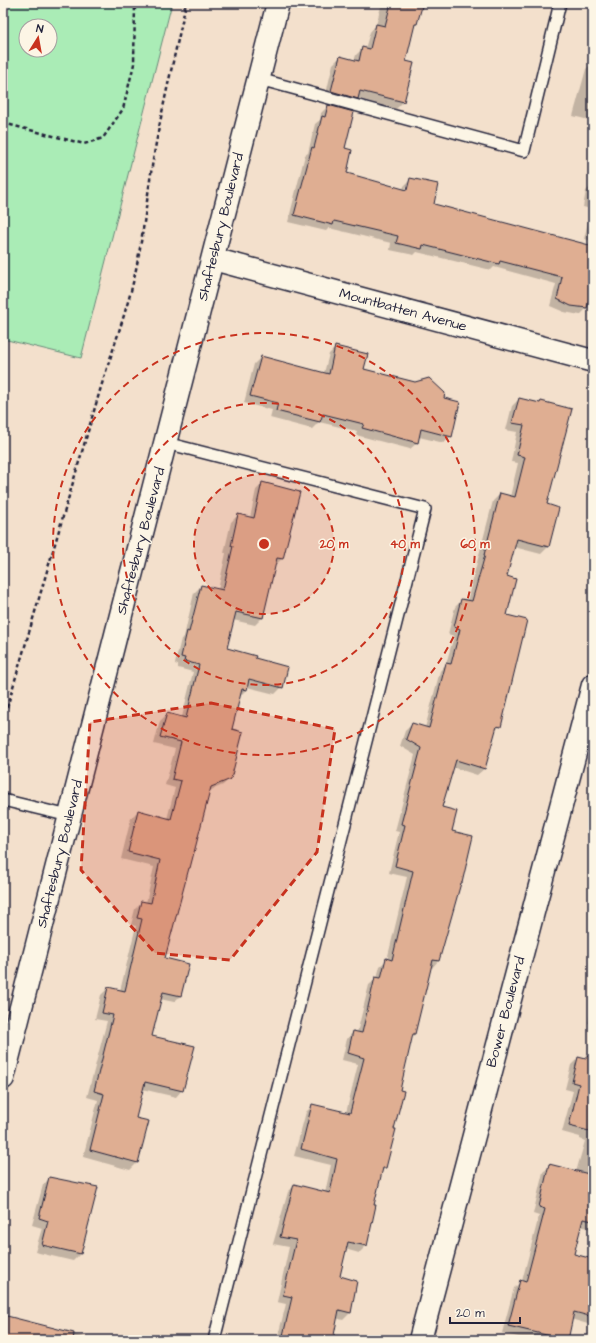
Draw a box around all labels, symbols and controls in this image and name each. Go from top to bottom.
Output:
north arrow [18,18,58,58]
text: N [35,21,45,37]
street label: Shaftesbury Boulevard [193,151,249,303]
street label: Mountbatten Avenue [337,283,469,337]
street label: Shaftesbury Boulevard [112,465,170,617]
text: 20 m [319,536,349,553]
text: 40 m [390,536,421,553]
text: 60 m [460,536,490,553]
centre of rings [257,537,271,551]
street label: Shaftesbury Boulevard [32,778,88,930]
street label: Bower Boulevard [482,954,530,1070]
scale bar [450,1299,520,1325]
text: 20 m [456,1305,485,1322]

